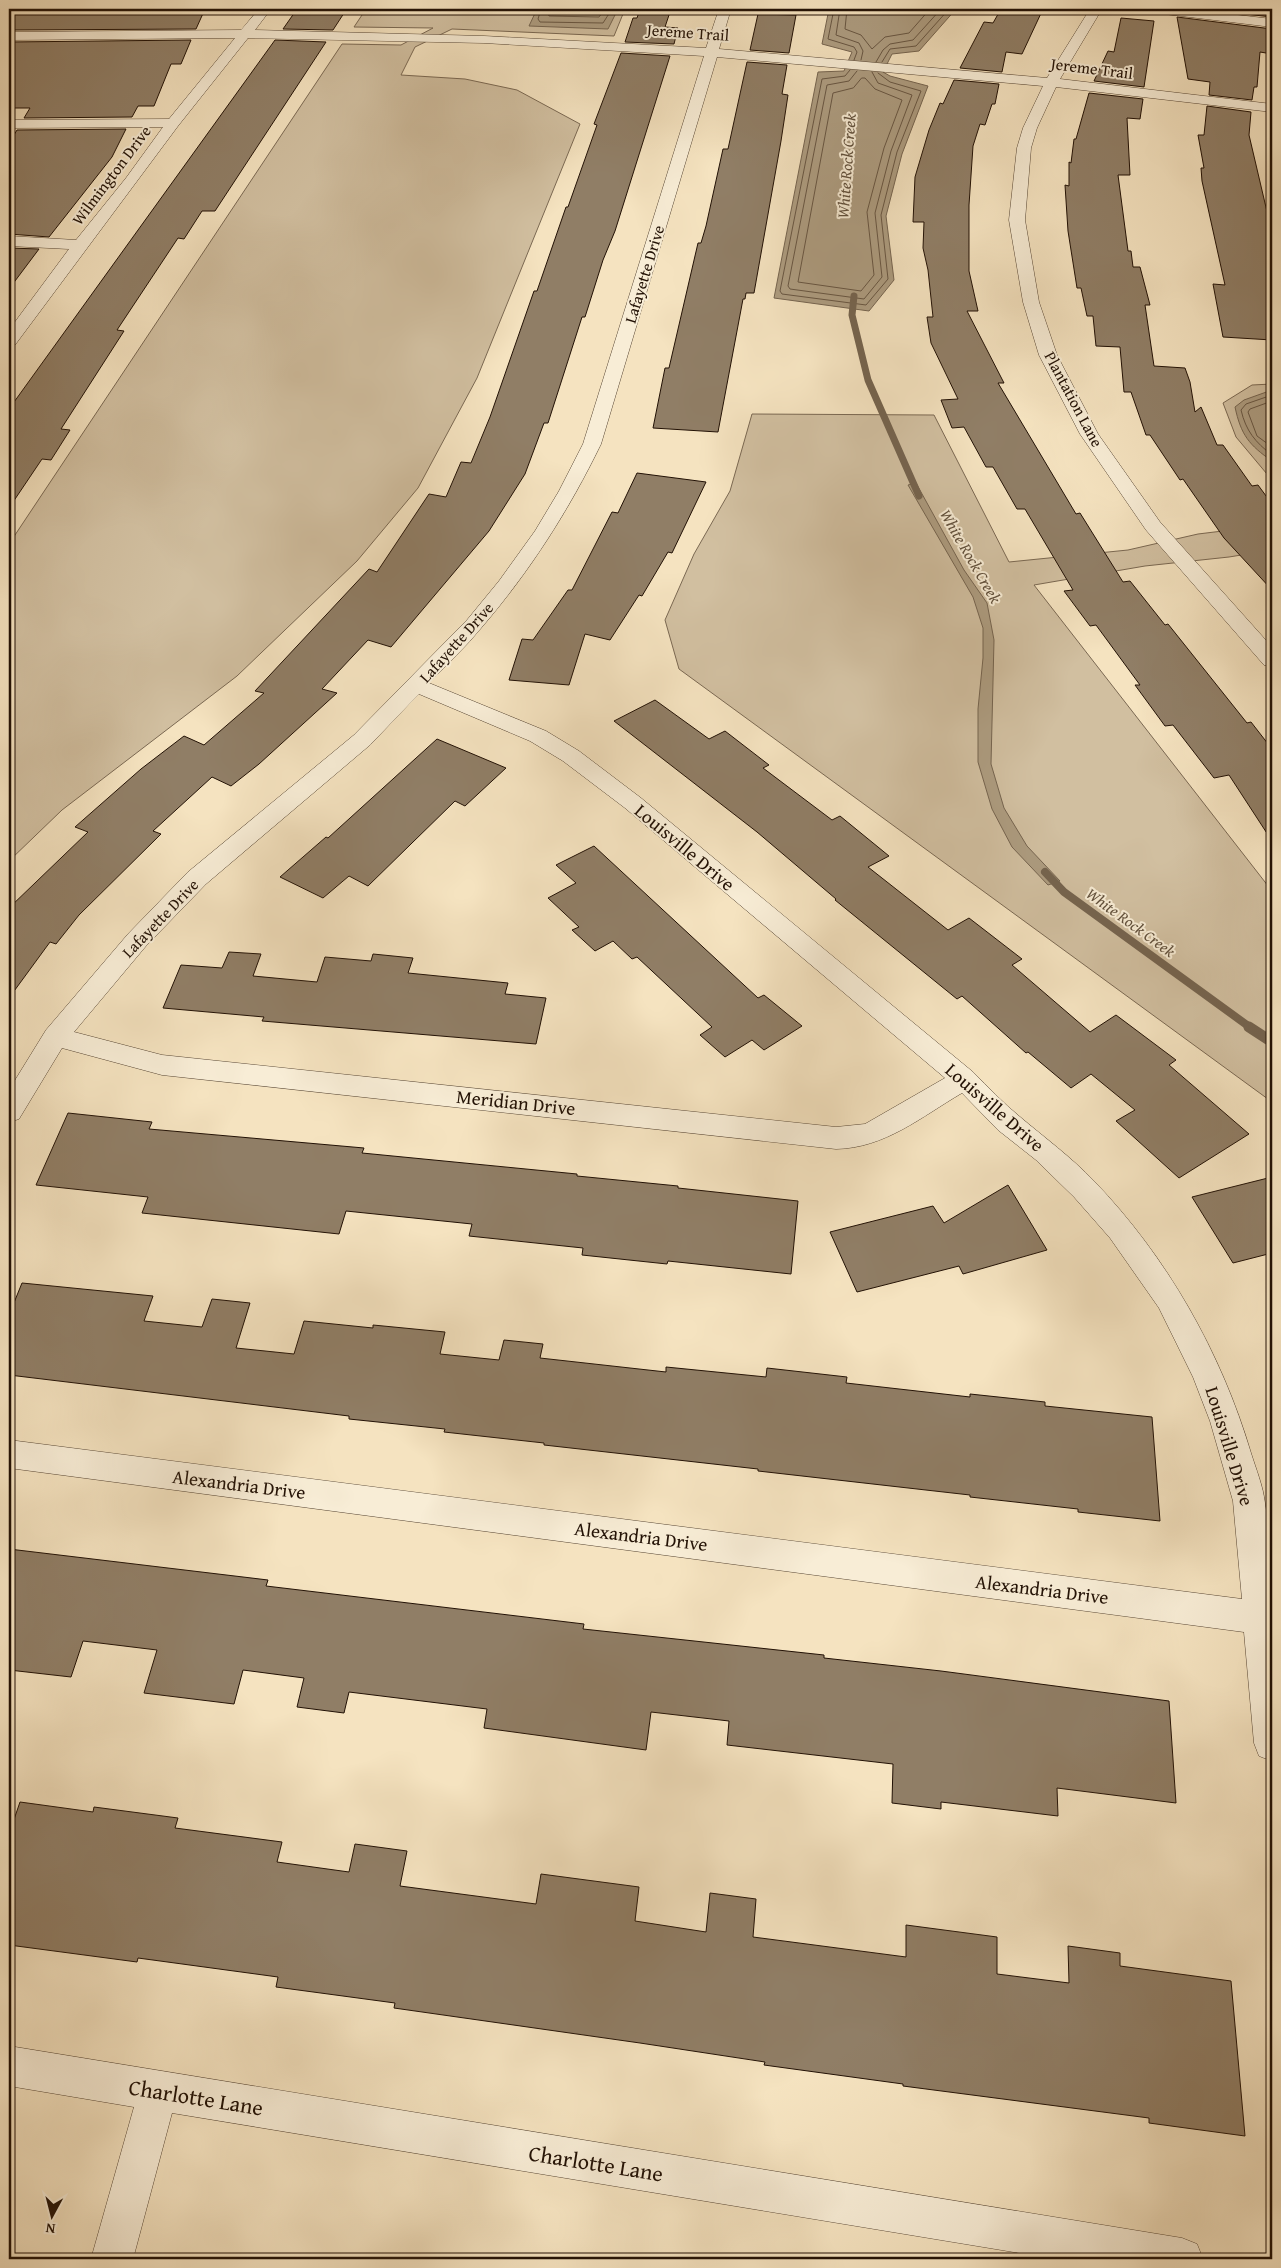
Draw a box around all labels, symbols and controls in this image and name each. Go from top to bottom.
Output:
street label: Jereme Trail [644,17,730,47]
street label: Jereme Trail [1048,51,1135,85]
water label: White Rock Creek [830,112,862,219]
street label: Wilmington Drive [66,120,156,230]
street label: Lafayette Drive [618,222,670,326]
street label: Plantation Lane [1039,347,1109,451]
water label: White Rock Creek [934,505,1008,608]
street label: Lafayette Drive [413,596,499,688]
street label: Louisville Drive [629,797,741,897]
street label: Lafayette Drive [116,873,204,963]
water label: White Rock Creek [1081,881,1181,963]
street label: Louisville Drive [939,1056,1051,1158]
street label: Meridian Drive [455,1082,577,1122]
street label: Louisville Drive [1199,1383,1261,1509]
street label: Alexandria Drive [171,1462,307,1506]
street label: Alexandria Drive [573,1514,709,1558]
street label: Alexandria Drive [974,1567,1110,1611]
street label: Charlotte Lane [126,2071,266,2123]
street label: Charlotte Lane [526,2137,666,2189]
north arrow [28,2190,78,2240]
text: N [44,2218,56,2239]

